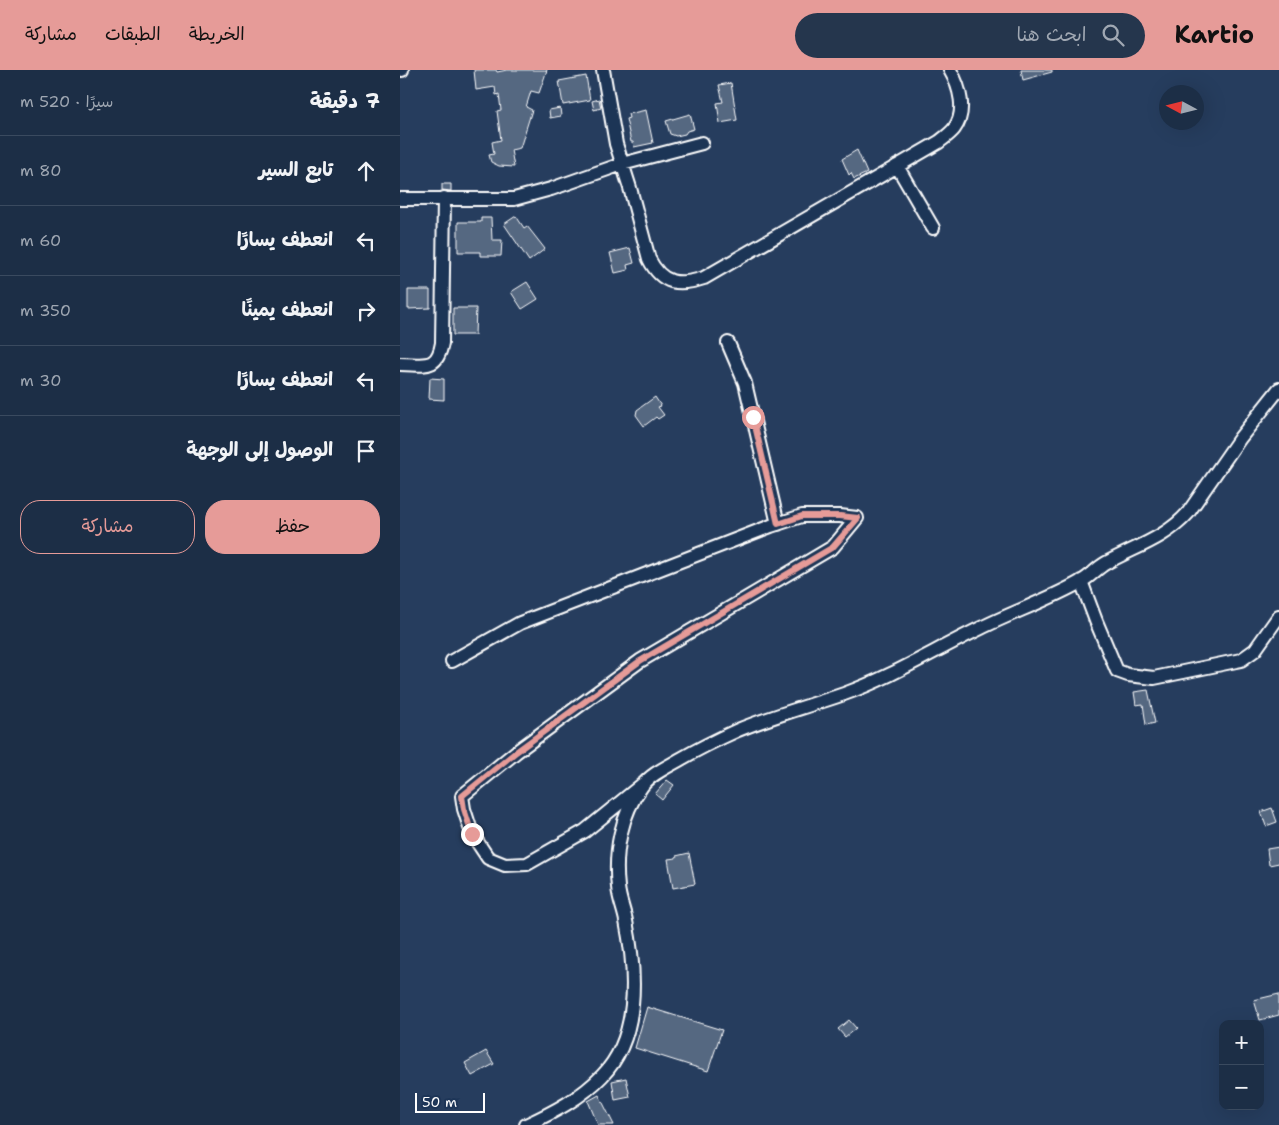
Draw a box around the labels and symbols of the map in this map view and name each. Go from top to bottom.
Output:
north arrow [1159,85,1204,130]
route start [742,406,765,429]
route end [461,823,484,846]
scale bar [415,1090,485,1113]

